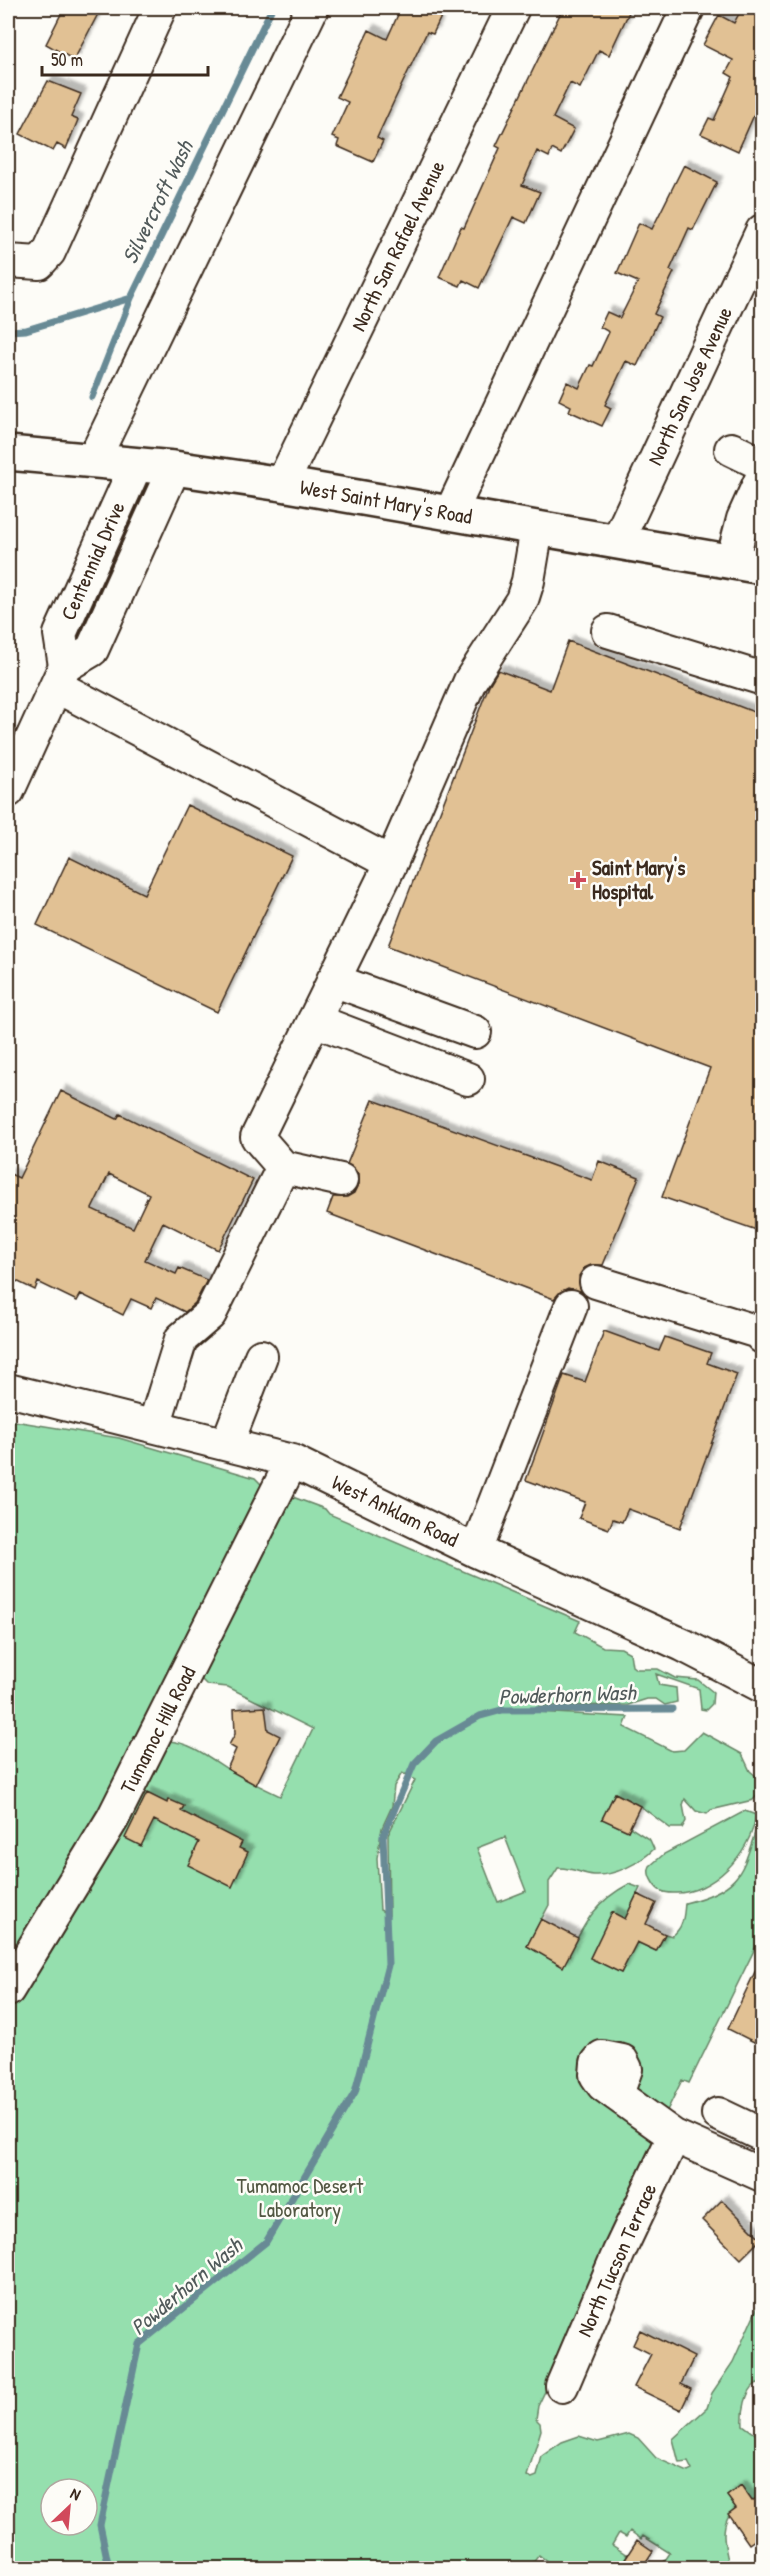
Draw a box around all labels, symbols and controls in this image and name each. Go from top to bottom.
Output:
scale bar [42,39,208,77]
text: 50 m [51,47,83,72]
water label: Silvercroft Wash [114,134,200,268]
street label: North San Rafael Avenue [344,156,451,336]
street label: North San Jose Avenue [640,302,739,470]
street label: West Saint Mary's Road [298,472,474,531]
street label: Centennial Drive [54,497,132,625]
place label: Saint Mary's Hospital [592,853,685,907]
marker: Saint Mary's Hospital [569,871,587,889]
street label: West Anklam Road [327,1467,463,1554]
street label: Tumamoc Hill Road [113,1661,202,1798]
water label: Powderhorn Wash [498,1677,638,1711]
park label: Tumamoc Desert Laboratory [237,2171,364,2224]
street label: North Tucson Terrace [570,2179,663,2341]
water label: Powderhorn Wash [124,2229,249,2341]
north arrow [39,2477,99,2537]
text: N [67,2482,85,2505]

